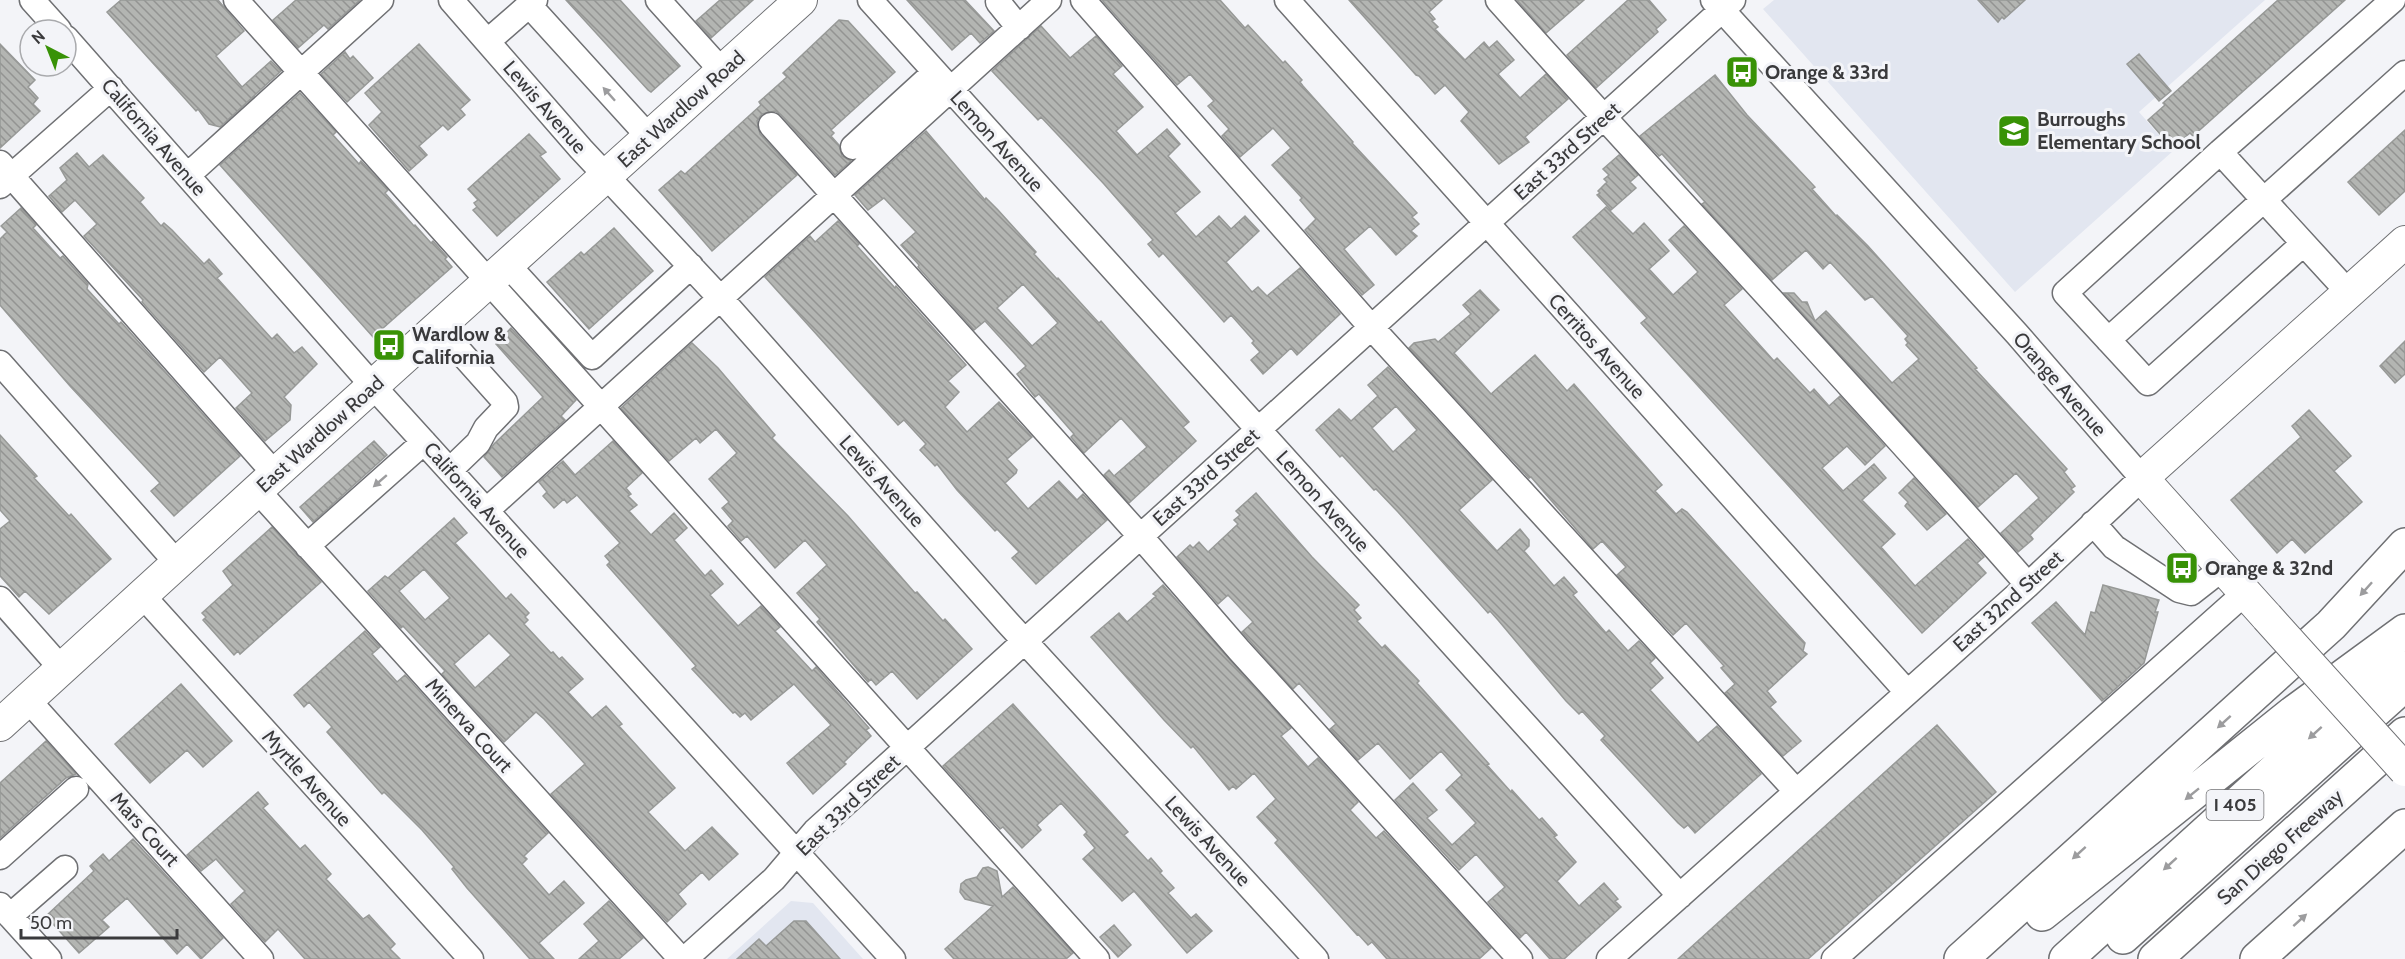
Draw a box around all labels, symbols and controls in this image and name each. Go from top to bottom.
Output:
north arrow [18,18,78,78]
text: N [28,26,49,48]
street label: East Wardlow Road [612,46,750,172]
bus stop icon: Orange & 33rd [1724,54,1760,90]
street label: Lewis Avenue [498,56,592,158]
place label: Orange & 33rd [1765,60,1889,84]
street label: California Avenue [97,73,211,201]
street label: Lemon Avenue [945,86,1049,196]
one-way arrow [603,87,616,102]
street label: East 33rd Street [1509,97,1625,205]
place label: Burroughs Elementary School [2037,107,2201,154]
school or university icon: Burroughs Elementary School [1996,113,2032,149]
street label: Cerritos Avenue [1544,289,1650,403]
place label: Wardlow & California [412,322,507,369]
bus stop icon: Wardlow & California [371,327,407,363]
street label: Orange Avenue [2008,327,2112,441]
street label: East Wardlow Road [251,371,389,497]
street label: East 33rd Street [1148,423,1264,531]
street label: Lewis Avenue [835,430,929,532]
street label: California Avenue [419,437,535,563]
street label: Lemon Avenue [1271,446,1375,556]
one-way arrow [373,474,388,488]
street label: East 32nd Street [1948,545,2068,657]
bus stop icon: Orange & 32nd [2164,550,2200,586]
place label: Orange & 32nd [2205,556,2333,580]
one-way arrow [2359,581,2373,596]
street label: Minerva Court [420,673,518,777]
one-way arrow [2217,715,2232,728]
street label: Myrtle Avenue [257,725,357,831]
one-way arrow [2308,726,2323,739]
street label: East 33rd Street [791,749,905,860]
street label: San Diego Freeway [2212,784,2348,910]
street label: Mars Court [106,787,185,871]
one-way arrow [2184,788,2200,801]
road number: I 405 [2206,790,2264,820]
street label: Lewis Avenue [1160,791,1256,891]
one-way arrow [2073,845,2087,859]
one-way arrow [2163,857,2178,871]
scale bar [21,902,177,940]
text: 50 m [30,912,72,934]
one-way arrow [2292,914,2307,927]

